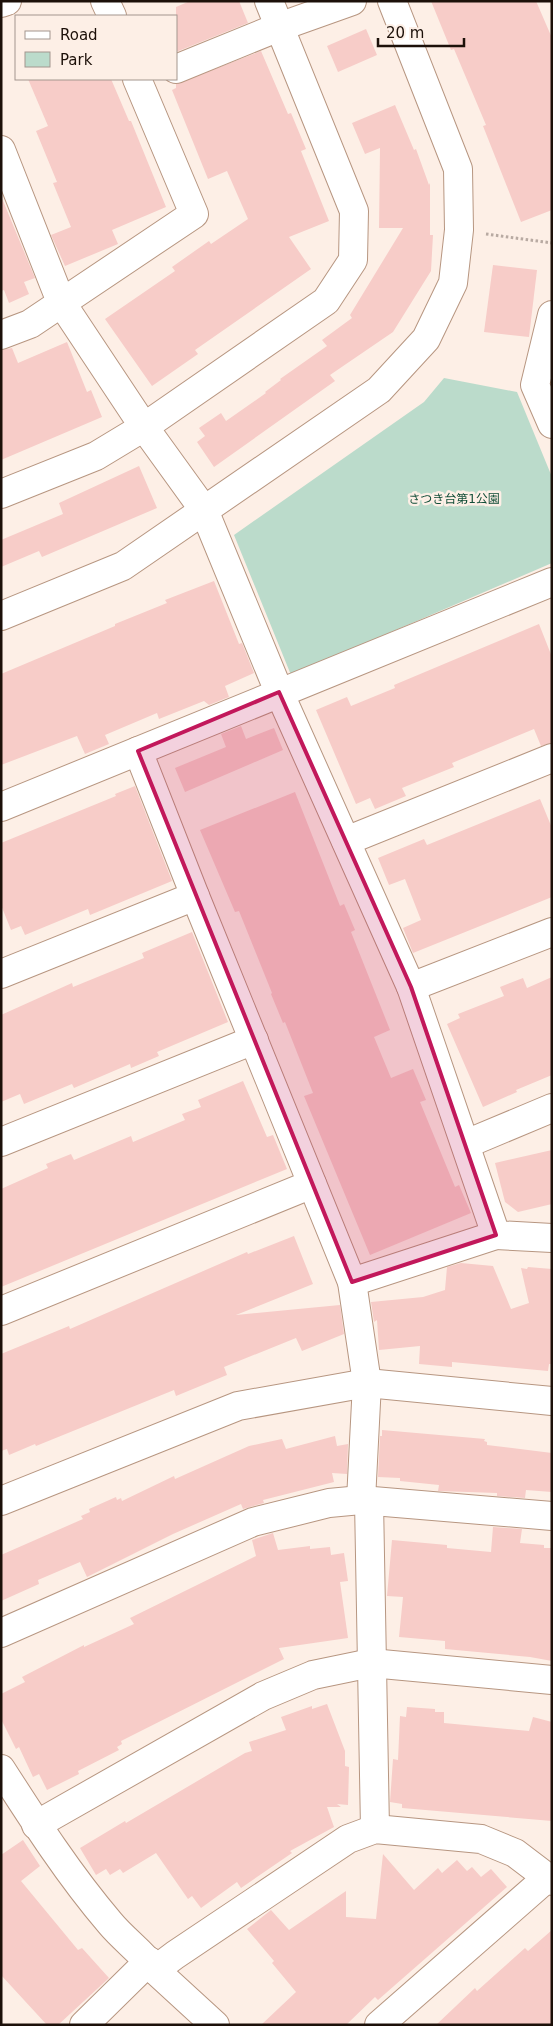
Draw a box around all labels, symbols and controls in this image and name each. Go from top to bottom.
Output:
legend [15,15,178,80]
scale bar [378,15,464,47]
text: 20 m [386,24,424,42]
text: Road [60,26,98,44]
text: Park [60,51,93,69]
park label: さつき台第1公園 [408,492,500,506]

